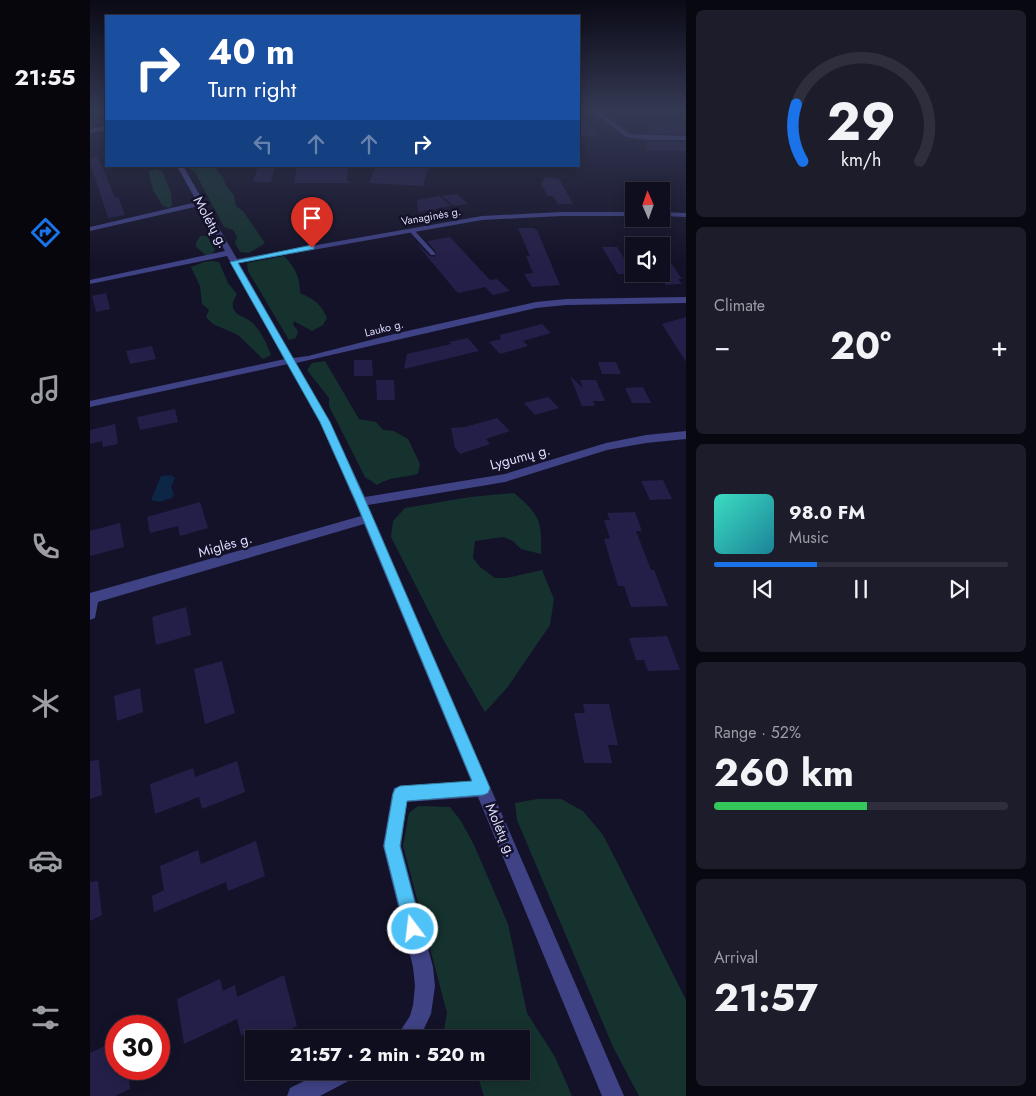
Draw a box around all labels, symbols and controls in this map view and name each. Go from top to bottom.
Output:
text: 40 m [208,27,295,77]
icon: right [125,35,190,100]
text: 21:55 [14,61,76,93]
text: Turn right [208,73,296,105]
text: 29 [827,84,895,160]
icon: left [249,130,277,158]
icon: ahead [302,130,330,158]
icon: ahead [355,130,383,158]
icon: right [408,130,436,158]
text: km/h [841,147,881,173]
north arrow [625,182,670,228]
map controls [625,182,670,282]
street label: Molėtų g. [189,192,233,252]
pin [291,197,333,248]
street label: Vanaginės g. [400,203,462,229]
icon: arrive [298,204,326,232]
icon: directions [28,215,63,250]
button: sound [625,237,670,282]
text: Climate [714,294,765,317]
street label: Lauko g. [363,315,405,341]
text: 20° [830,318,891,373]
text: − [714,326,731,367]
text: + [991,326,1008,367]
icon: music [28,372,63,407]
street label: Lygumų g. [488,439,552,475]
text: 98.0 FM [789,499,865,526]
text: Music [789,526,829,549]
street label: Miglės g. [196,528,254,562]
icon: phone [28,529,63,564]
icon: previous [749,575,777,603]
icon: pause [847,575,875,603]
icon: next [945,575,973,603]
icon: climate [28,686,63,721]
text: Range · 52% [714,721,801,744]
text: 260 km [714,745,854,800]
street label: Molėtų g. [481,800,521,860]
icon: car [28,843,63,878]
position arrow [386,902,438,954]
text: Arrival [714,946,758,969]
text: 21:57 [714,970,818,1025]
icon: filters [28,1000,63,1035]
speed limit sign: 30 [105,1015,170,1080]
text: 21:57 · 2 min · 520 m [290,1041,485,1068]

